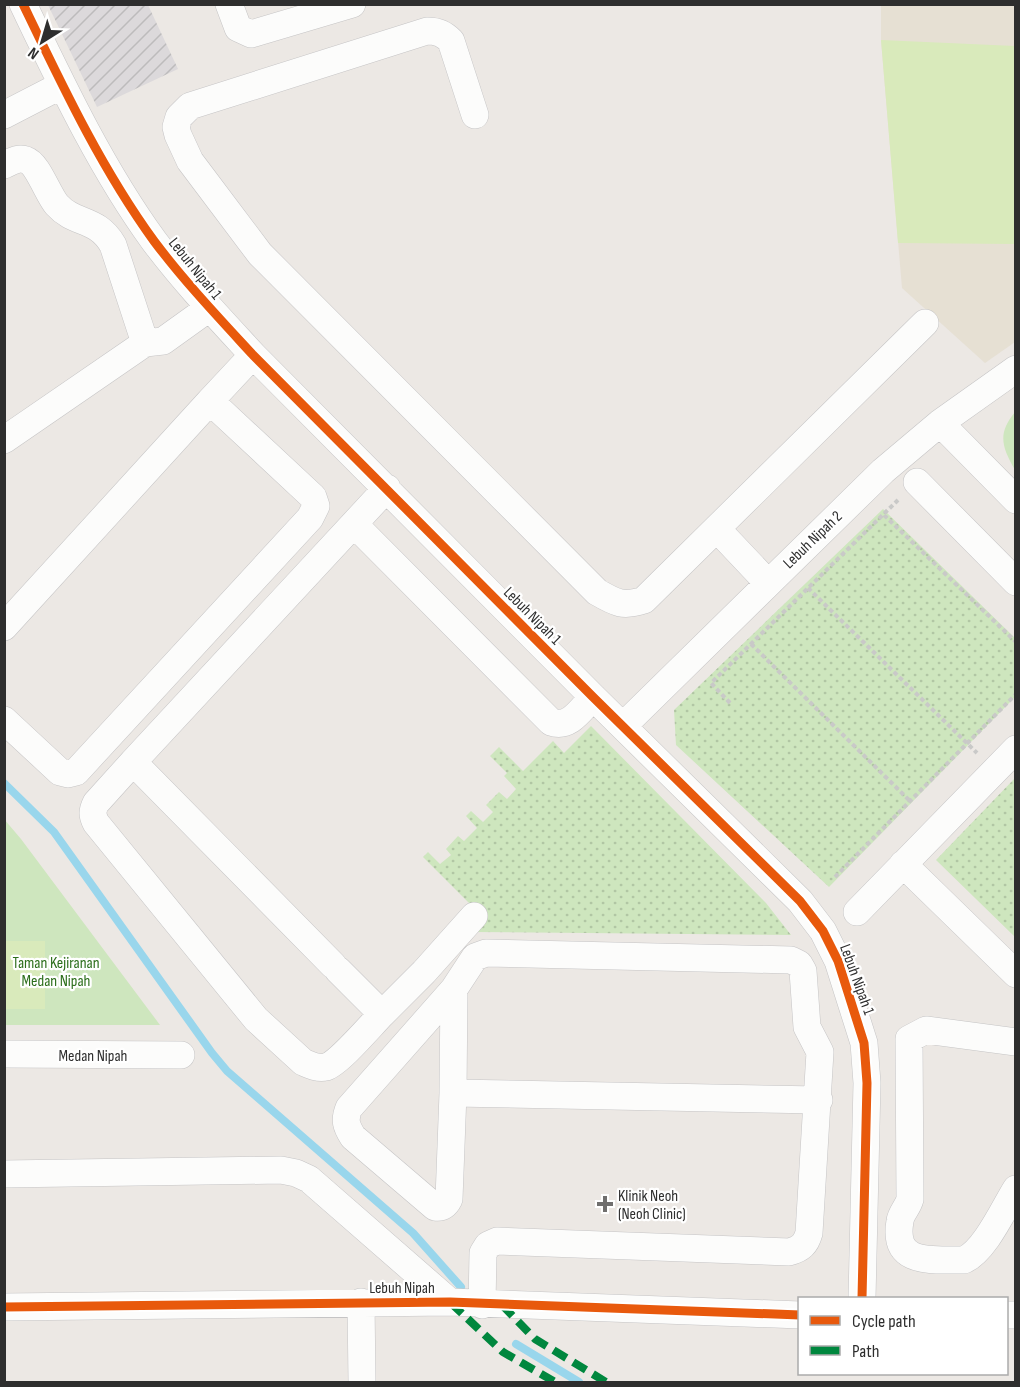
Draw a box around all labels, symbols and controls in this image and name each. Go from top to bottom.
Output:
north arrow [12,12,72,72]
text: N [25,43,43,63]
street label: Lebuh Nipah 1 [164,234,226,304]
street label: Lebuh Nipah 2 [780,507,847,573]
street label: Lebuh Nipah 1 [499,583,565,649]
street label: Lebuh Nipah 1 [835,942,878,1018]
park label: Taman Kejiranan Medan Nipah [12,954,100,991]
street label: Medan Nipah [59,1047,127,1066]
place label: Klinik Neoh (Neoh Clinic) [618,1187,686,1224]
marker: Klinik Neoh (Neoh Clinic) [596,1195,614,1213]
street label: Lebuh Nipah [369,1279,435,1298]
legend [798,1297,1008,1375]
text: Cycle path [852,1311,916,1332]
text: Path [852,1341,880,1362]

